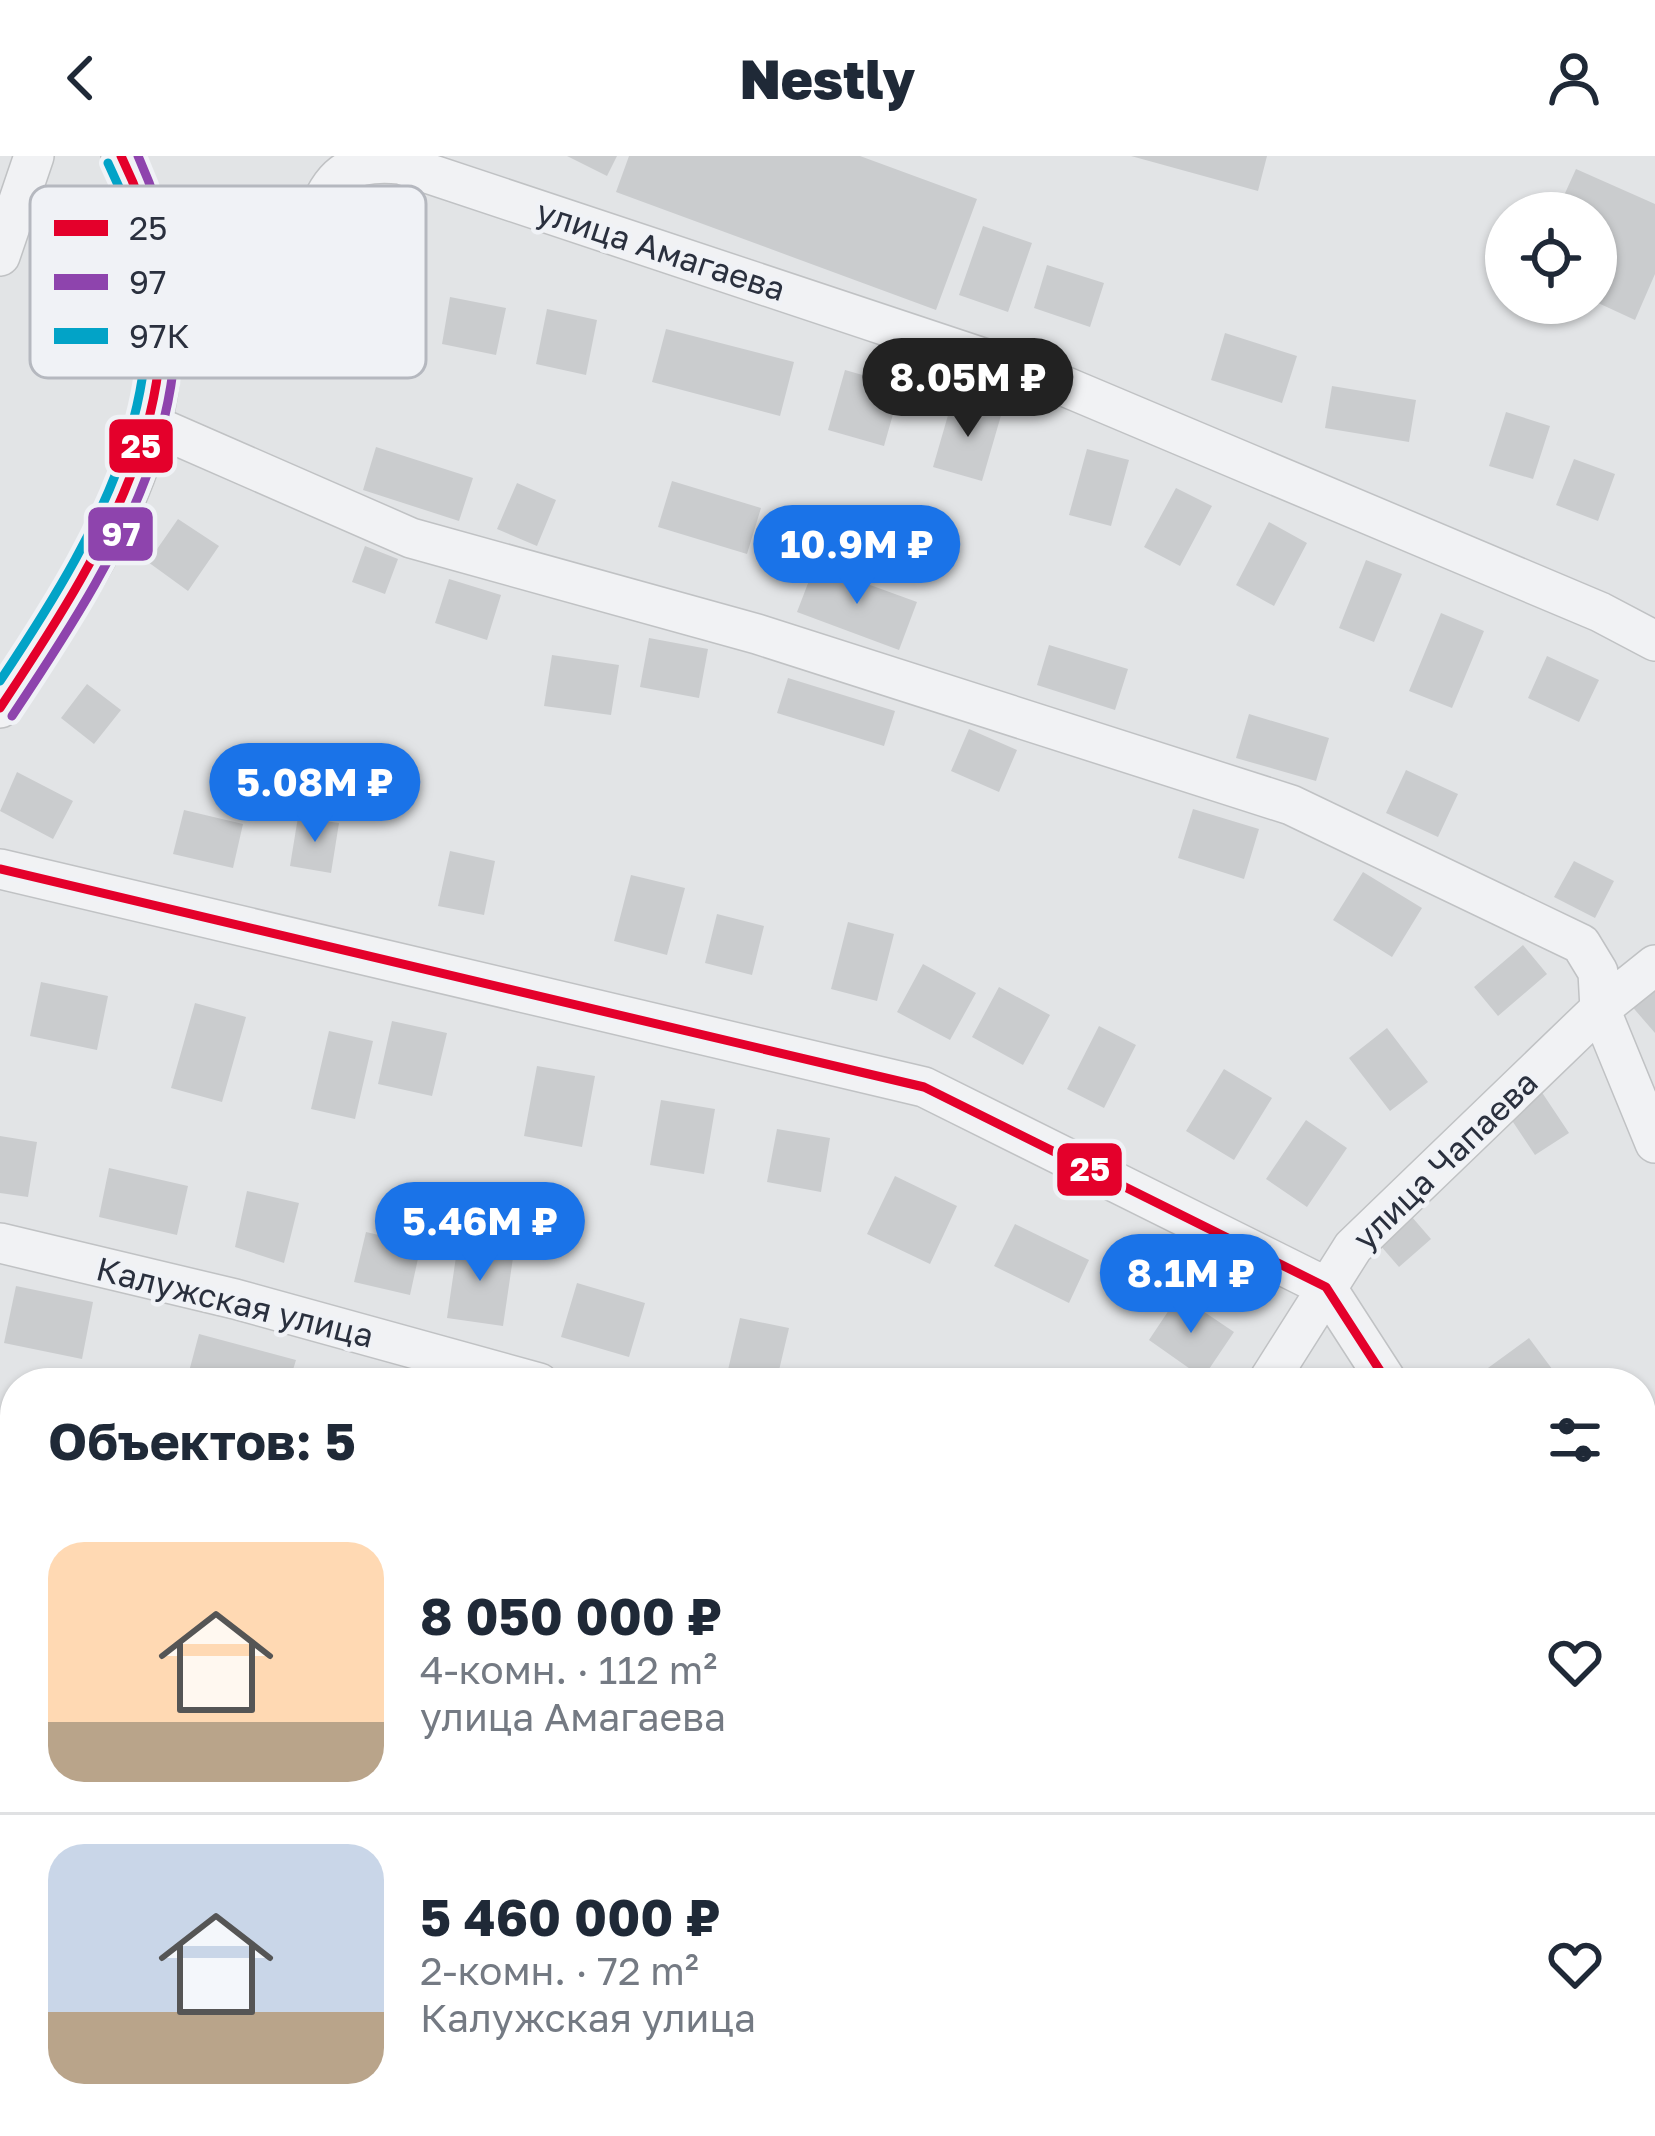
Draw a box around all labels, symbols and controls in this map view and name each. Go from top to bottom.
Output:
icon: back [48,45,114,111]
icon: person [1541,45,1607,111]
text: Nestly [740,46,915,111]
legend [30,186,426,378]
street label: улица Амагаева [532,191,790,308]
map controls [1485,192,1617,324]
button: locate [1485,192,1617,324]
text: 25 [129,208,167,247]
text: 97 [129,262,166,301]
text: 97К [129,316,190,355]
pin: 8.05M ₽ [857,338,1079,440]
text: 8.05M ₽ [889,353,1047,400]
line badge: 25 [107,417,175,475]
text: 25 [121,426,161,465]
line badge: 97 [86,505,155,563]
pin: 10.9M ₽ [746,505,968,607]
text: 97 [102,514,140,553]
text: 10.9M ₽ [780,520,934,567]
pin: 5.08M ₽ [204,743,426,845]
text: 5.08M ₽ [236,758,394,805]
street label: улица Чапаева [1345,1062,1545,1257]
line badge: 25 [1055,1141,1124,1198]
text: 25 [1070,1149,1110,1188]
pin: 5.46M ₽ [369,1182,591,1284]
text: 5.46M ₽ [402,1197,558,1244]
pin: 8.1M ₽ [1093,1234,1289,1336]
street label: Калужская улица [92,1248,378,1355]
text: 8.1M ₽ [1127,1249,1255,1296]
icon: filters [1542,1407,1608,1473]
text: Объектов: 5 [48,1410,356,1471]
text: 8 050 000 ₽ [420,1585,722,1646]
icon: home [144,1590,288,1734]
icon: heart [1542,1629,1608,1695]
text: 4-комн. · 112 m² [420,1646,717,1693]
text: улица Амагаева [420,1693,726,1740]
text: 5 460 000 ₽ [420,1886,721,1947]
icon: home [144,1892,288,2036]
icon: heart [1542,1931,1608,1997]
text: 2-комн. · 72 m² [420,1947,699,1994]
text: Калужская улица [420,1994,756,2041]

